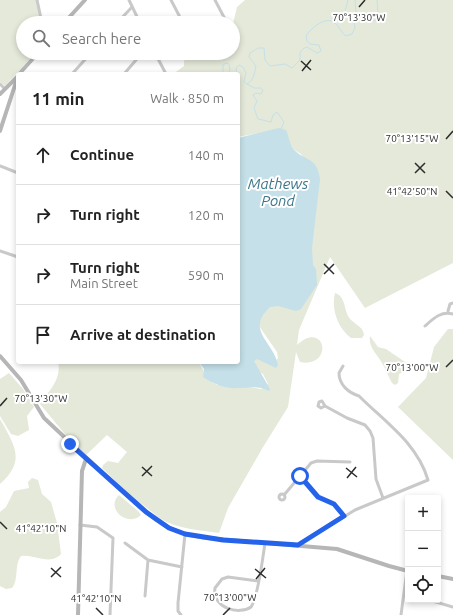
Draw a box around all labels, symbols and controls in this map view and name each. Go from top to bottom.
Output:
text: 70°13'30"W [333,12,385,23]
search box [16,16,240,60]
icon: search [30,27,52,49]
text: Search here [62,30,141,47]
text: 11 min [32,89,85,108]
text: Walk · 850 m [150,91,224,105]
text: 70°13'15"W [386,133,438,144]
icon: ahead [32,144,54,166]
text: Continue [70,146,134,163]
text: 140 m [188,148,224,162]
water label: Mathews Pond [248,175,309,209]
text: 41°42'50"N [387,186,437,197]
icon: right [32,204,54,226]
text: Turn right [70,206,140,223]
text: 120 m [188,208,224,222]
text: Turn right [70,259,140,276]
icon: right [32,264,54,286]
text: 590 m [188,268,224,282]
text: Main Street [70,276,138,290]
icon: arrive [32,324,54,346]
text: Arrive at destination [70,326,216,343]
text: 70°13'00"W [386,362,438,373]
text: 70°13'30"W [15,393,67,404]
route end [61,435,79,453]
route start [291,467,309,485]
map controls [405,495,441,603]
button: + [405,495,441,531]
text: 41°42'10"N [16,523,66,534]
button: − [405,531,441,567]
button: locate [405,567,441,603]
text: 70°13'00"W [204,592,256,603]
text: 41°42'10"N [71,593,121,604]

